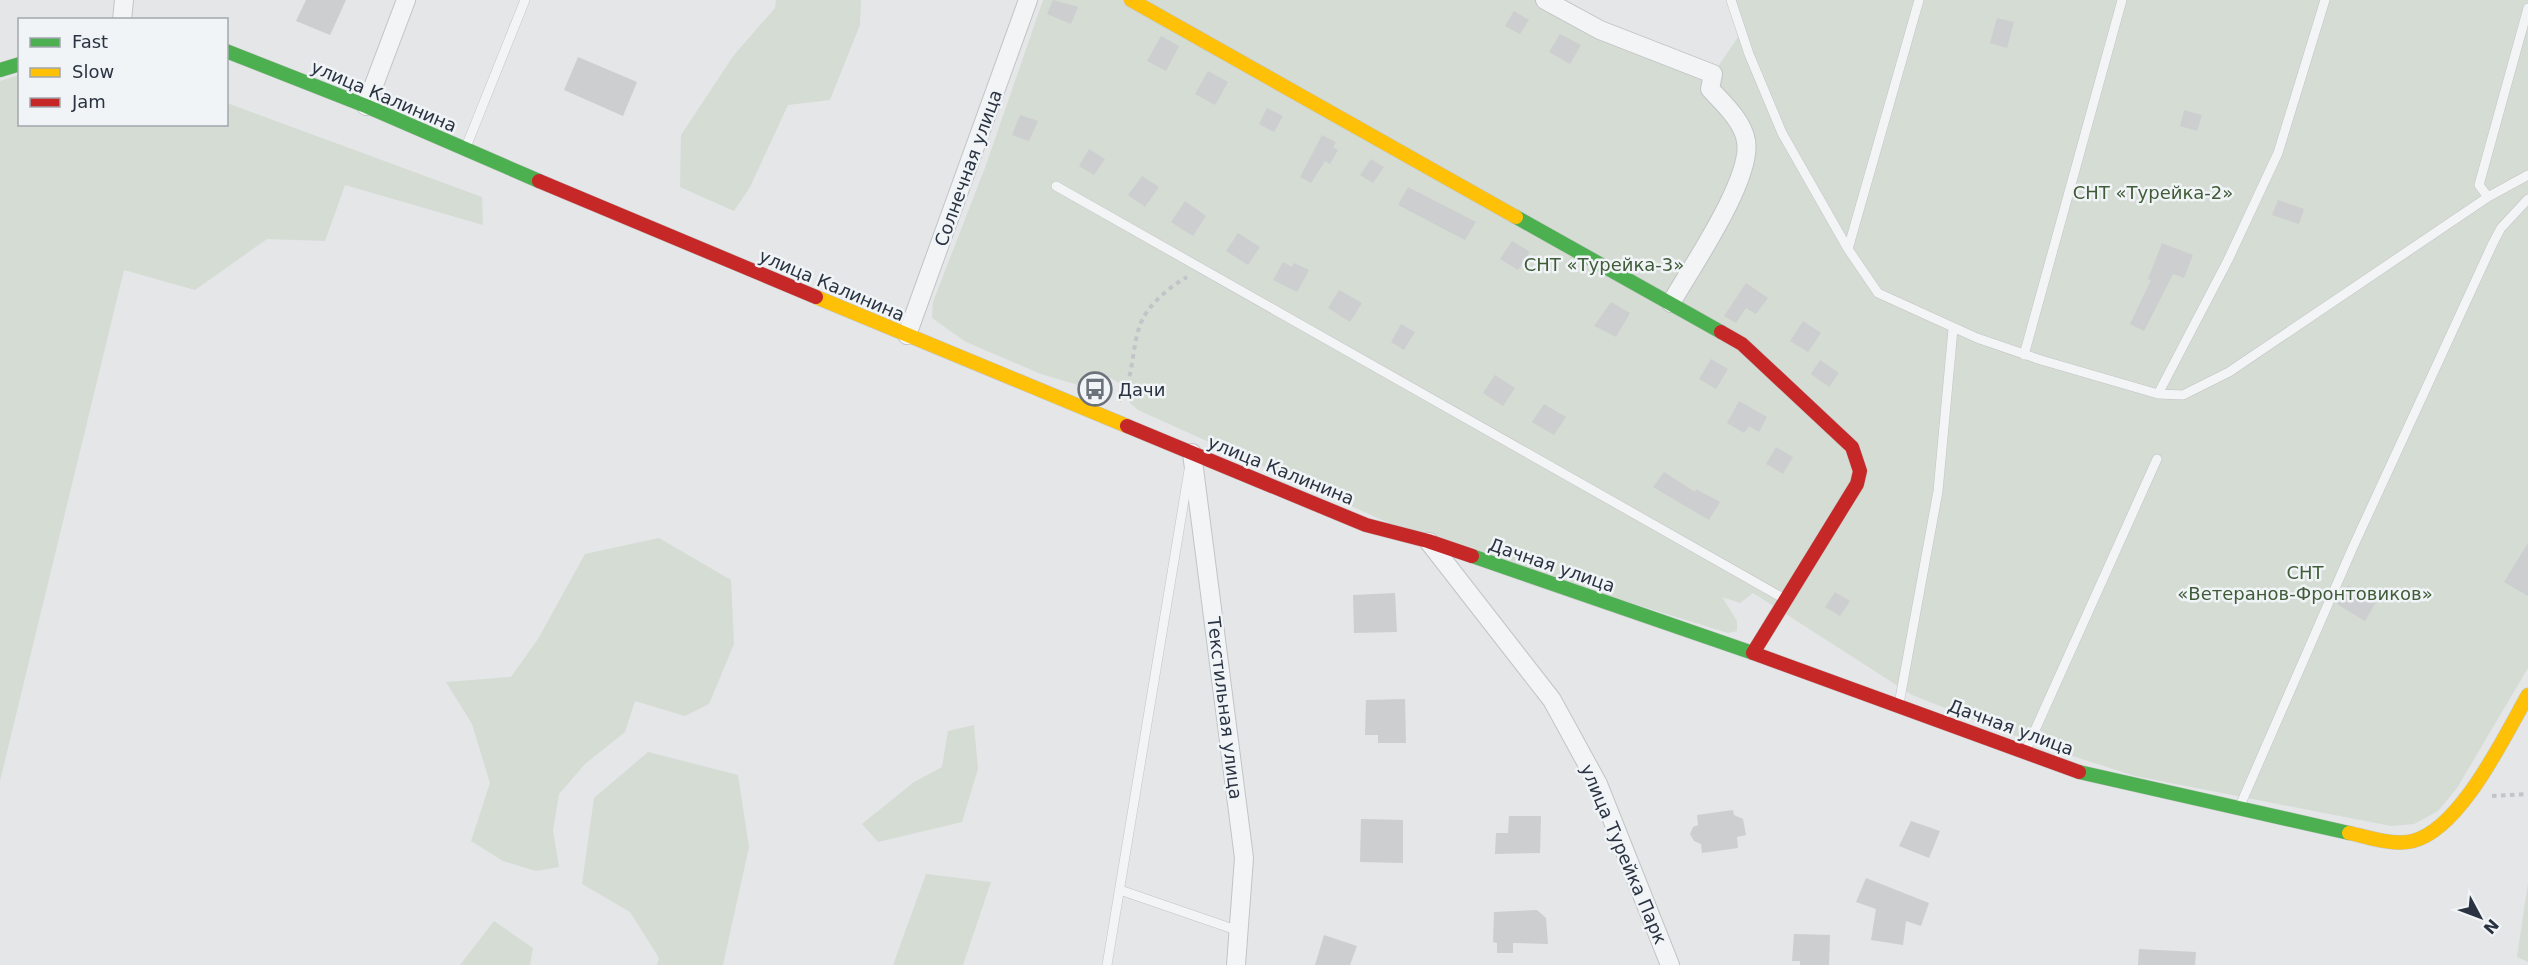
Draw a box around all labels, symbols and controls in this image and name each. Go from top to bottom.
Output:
legend [18,18,228,126]
text: Fast [72,31,108,52]
street label: улица Калинина [308,56,460,136]
text: Slow [72,61,114,82]
street label: Солнечная улица [930,87,1006,249]
text: Jam [71,91,106,112]
park label: СНТ «Турейка-2» [2073,182,2233,203]
street label: улица Калинина [756,245,908,325]
park label: СНТ «Турейка-3» [1524,254,1684,275]
bus stop icon: Дачи [1077,371,1113,407]
place label: Дачи [1118,379,1165,400]
street label: улица Калинина [1205,431,1357,509]
street label: Дачная улица [1486,534,1618,596]
park label: СНТ «Ветеранов-Фронтовиков» [2177,562,2433,604]
street label: Текстильная улица [1203,615,1247,800]
street label: Дачная улица [1945,695,2077,759]
street label: улица Турейка Парк [1577,761,1671,947]
north arrow [2450,887,2510,947]
text: N [2479,915,2503,938]

